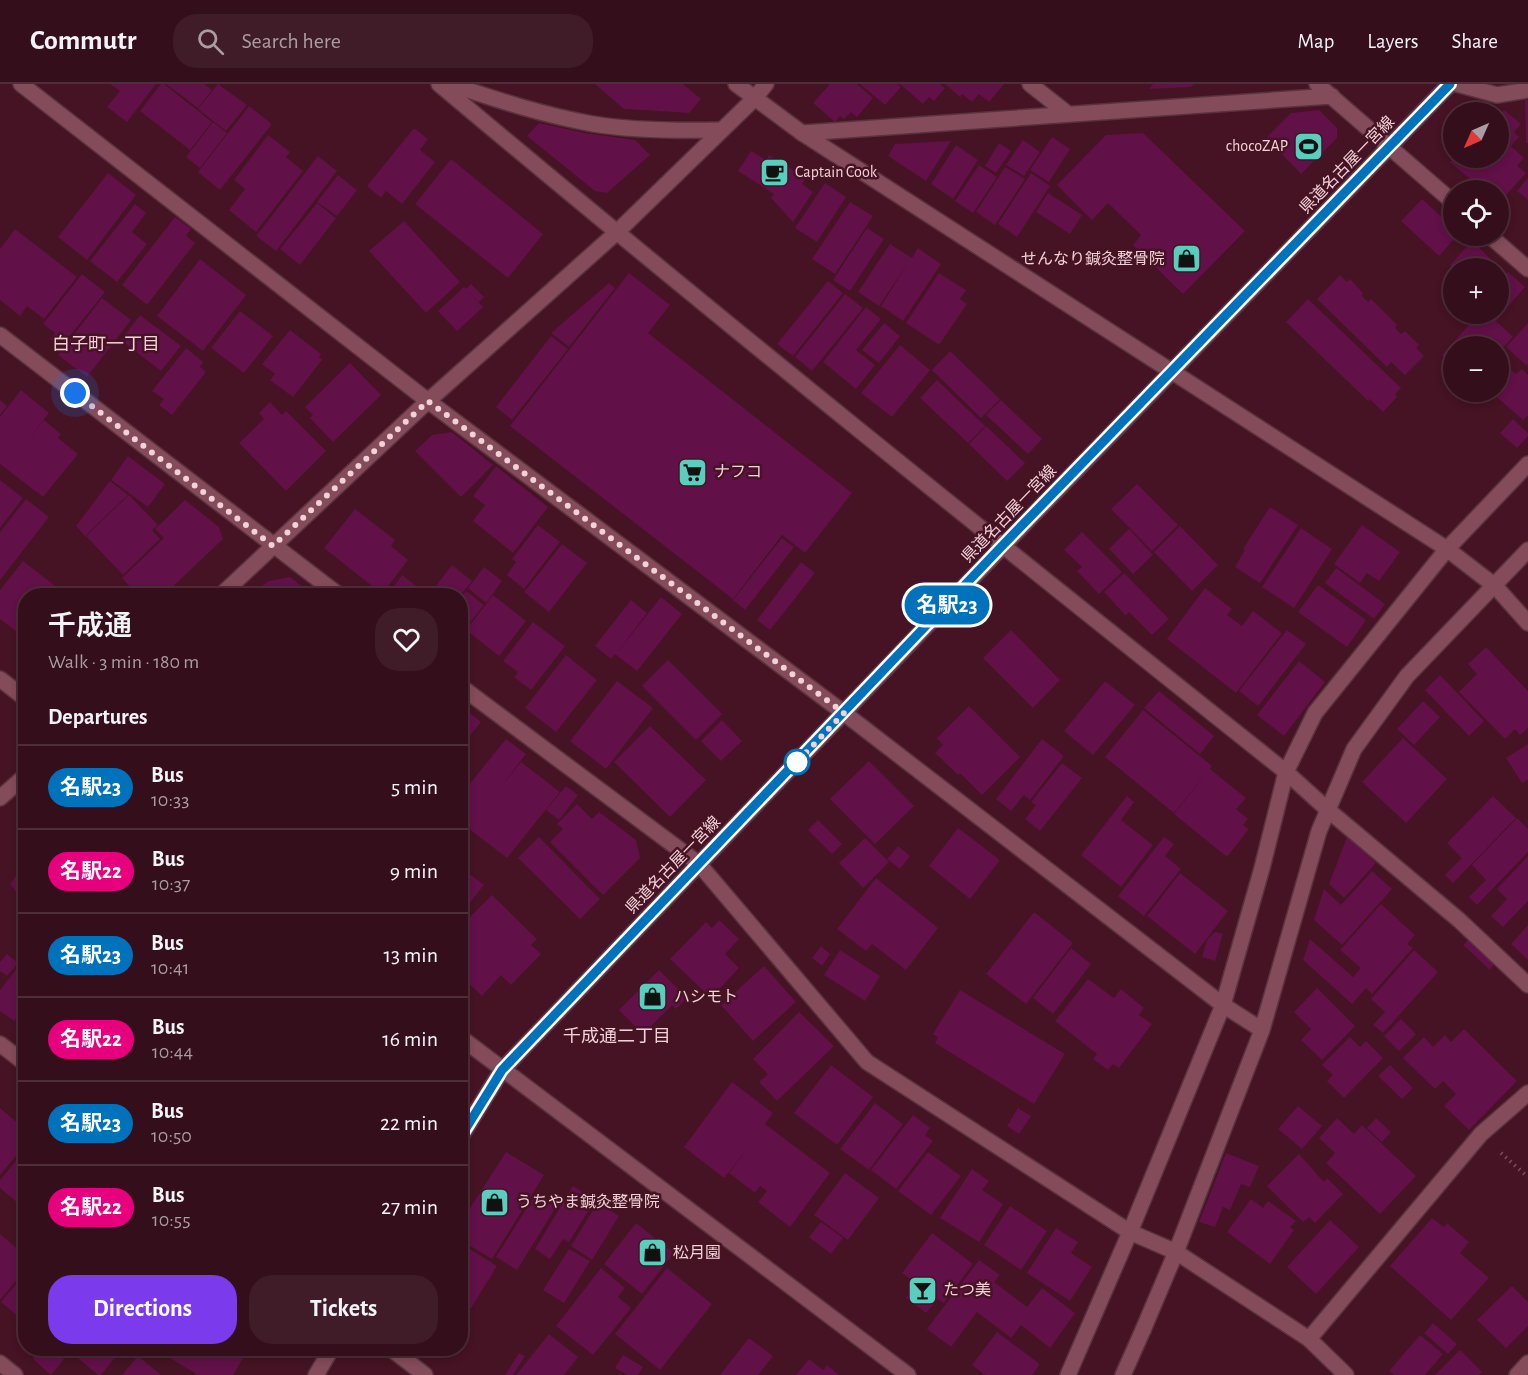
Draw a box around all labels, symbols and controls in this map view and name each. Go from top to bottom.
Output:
search box [173,14,593,68]
icon: search [194,25,227,58]
text: Commutr [30,27,137,55]
text: Search here [242,30,341,52]
text: Map [1298,31,1334,52]
text: Layers [1367,31,1418,52]
text: Share [1451,31,1498,52]
north arrow [1443,102,1509,168]
map controls [1443,102,1509,402]
street label: 県道名古屋一宮線 [1296,113,1397,217]
sports icon: chocoZAP [1293,130,1325,162]
place label: chocoZAP [1226,138,1288,154]
cafe icon: Captain Cook [758,156,790,188]
place label: Captain Cook [795,164,878,180]
button: locate [1443,180,1509,246]
shop icon: せんなり鍼灸整骨院 [1170,243,1202,275]
place label: せんなり鍼灸整骨院 [1021,250,1165,267]
button: + [1443,258,1509,324]
district label: 白子町一丁目 [52,334,160,354]
button: − [1443,336,1509,402]
your location [60,378,90,408]
supermarket icon: ナフコ [677,456,709,488]
street label: 県道名古屋一宮線 [958,462,1059,566]
place label: ナフコ [714,464,762,480]
line badge: 名駅23 [905,586,989,624]
text: 名駅23 [917,595,977,616]
button: heart [375,608,438,671]
text: 千成通 [48,613,132,641]
text: Walk · 3 min · 180 m [48,652,199,672]
text: Departures [48,706,148,728]
unlabelled marker [784,749,810,775]
text: Bus [151,764,184,786]
text: 5 min [391,776,438,798]
text: 名駅23 [60,777,121,798]
text: 10:33 [151,790,189,810]
street label: 県道名古屋一宮線 [622,813,723,917]
text: Bus [152,848,184,870]
text: 9 min [390,860,438,882]
text: 名駅22 [60,861,122,882]
text: 10:37 [152,874,190,894]
text: Bus [151,932,184,954]
text: 13 min [383,944,438,966]
text: 名駅23 [60,945,121,966]
text: 10:41 [151,958,189,978]
shop icon: ハシモト [637,981,669,1013]
place label: ハシモト [674,989,738,1005]
text: Bus [152,1016,184,1038]
district label: 千成通二丁目 [563,1027,671,1046]
text: 16 min [382,1028,438,1050]
text: 名駅22 [60,1029,122,1050]
text: 10:44 [152,1042,193,1062]
text: Bus [151,1100,184,1122]
text: 22 min [380,1112,438,1134]
text: 名駅23 [60,1113,121,1134]
text: 10:50 [151,1126,192,1146]
text: Bus [152,1184,184,1206]
shop icon: うちやま鍼灸整骨院 [479,1186,511,1218]
place label: うちやま鍼灸整骨院 [516,1193,660,1210]
text: 27 min [381,1196,438,1218]
text: 名駅22 [60,1197,122,1218]
text: 10:55 [152,1210,191,1230]
shop icon: 松月園 [636,1237,668,1269]
place label: 松月園 [673,1245,721,1261]
bar icon: たつ美 [906,1274,938,1306]
button: Directions [48,1275,237,1344]
button: Tickets [249,1275,438,1344]
place label: たつ美 [943,1281,991,1298]

